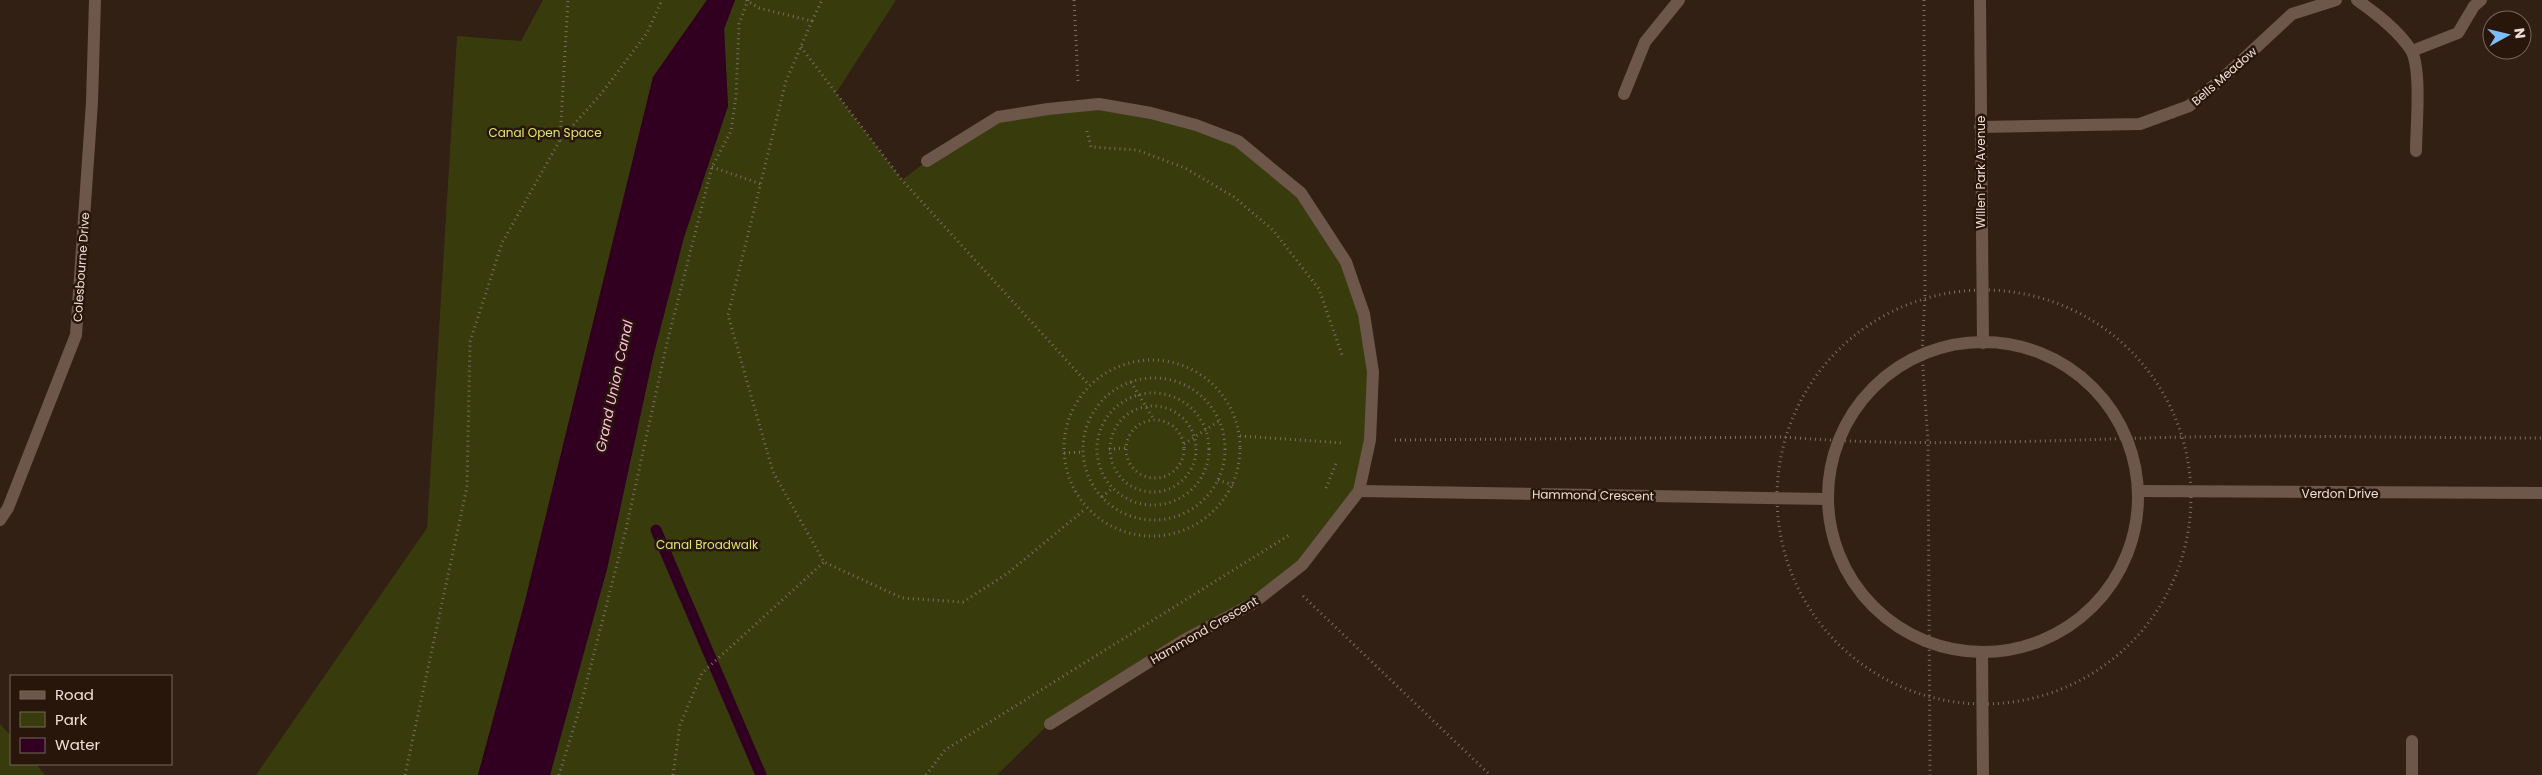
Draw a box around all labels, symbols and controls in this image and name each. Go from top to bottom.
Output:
north arrow [2482,10,2532,60]
text: N [2509,27,2531,40]
street label: Bells Meadow [2188,43,2261,109]
street label: Willen Park Avenue [1972,116,1989,228]
park label: Canal Open Space [488,124,602,141]
street label: Colesbourne Drive [69,212,93,322]
water label: Grand Union Canal [590,318,638,454]
street label: Hammond Crescent [1532,485,1654,505]
street label: Verdon Drive [2302,485,2378,502]
park label: Canal Broadwalk [656,536,759,553]
street label: Hammond Crescent [1147,592,1261,668]
legend [10,675,172,765]
text: Road [55,684,94,705]
text: Park [55,709,87,730]
text: Water [55,734,101,755]

